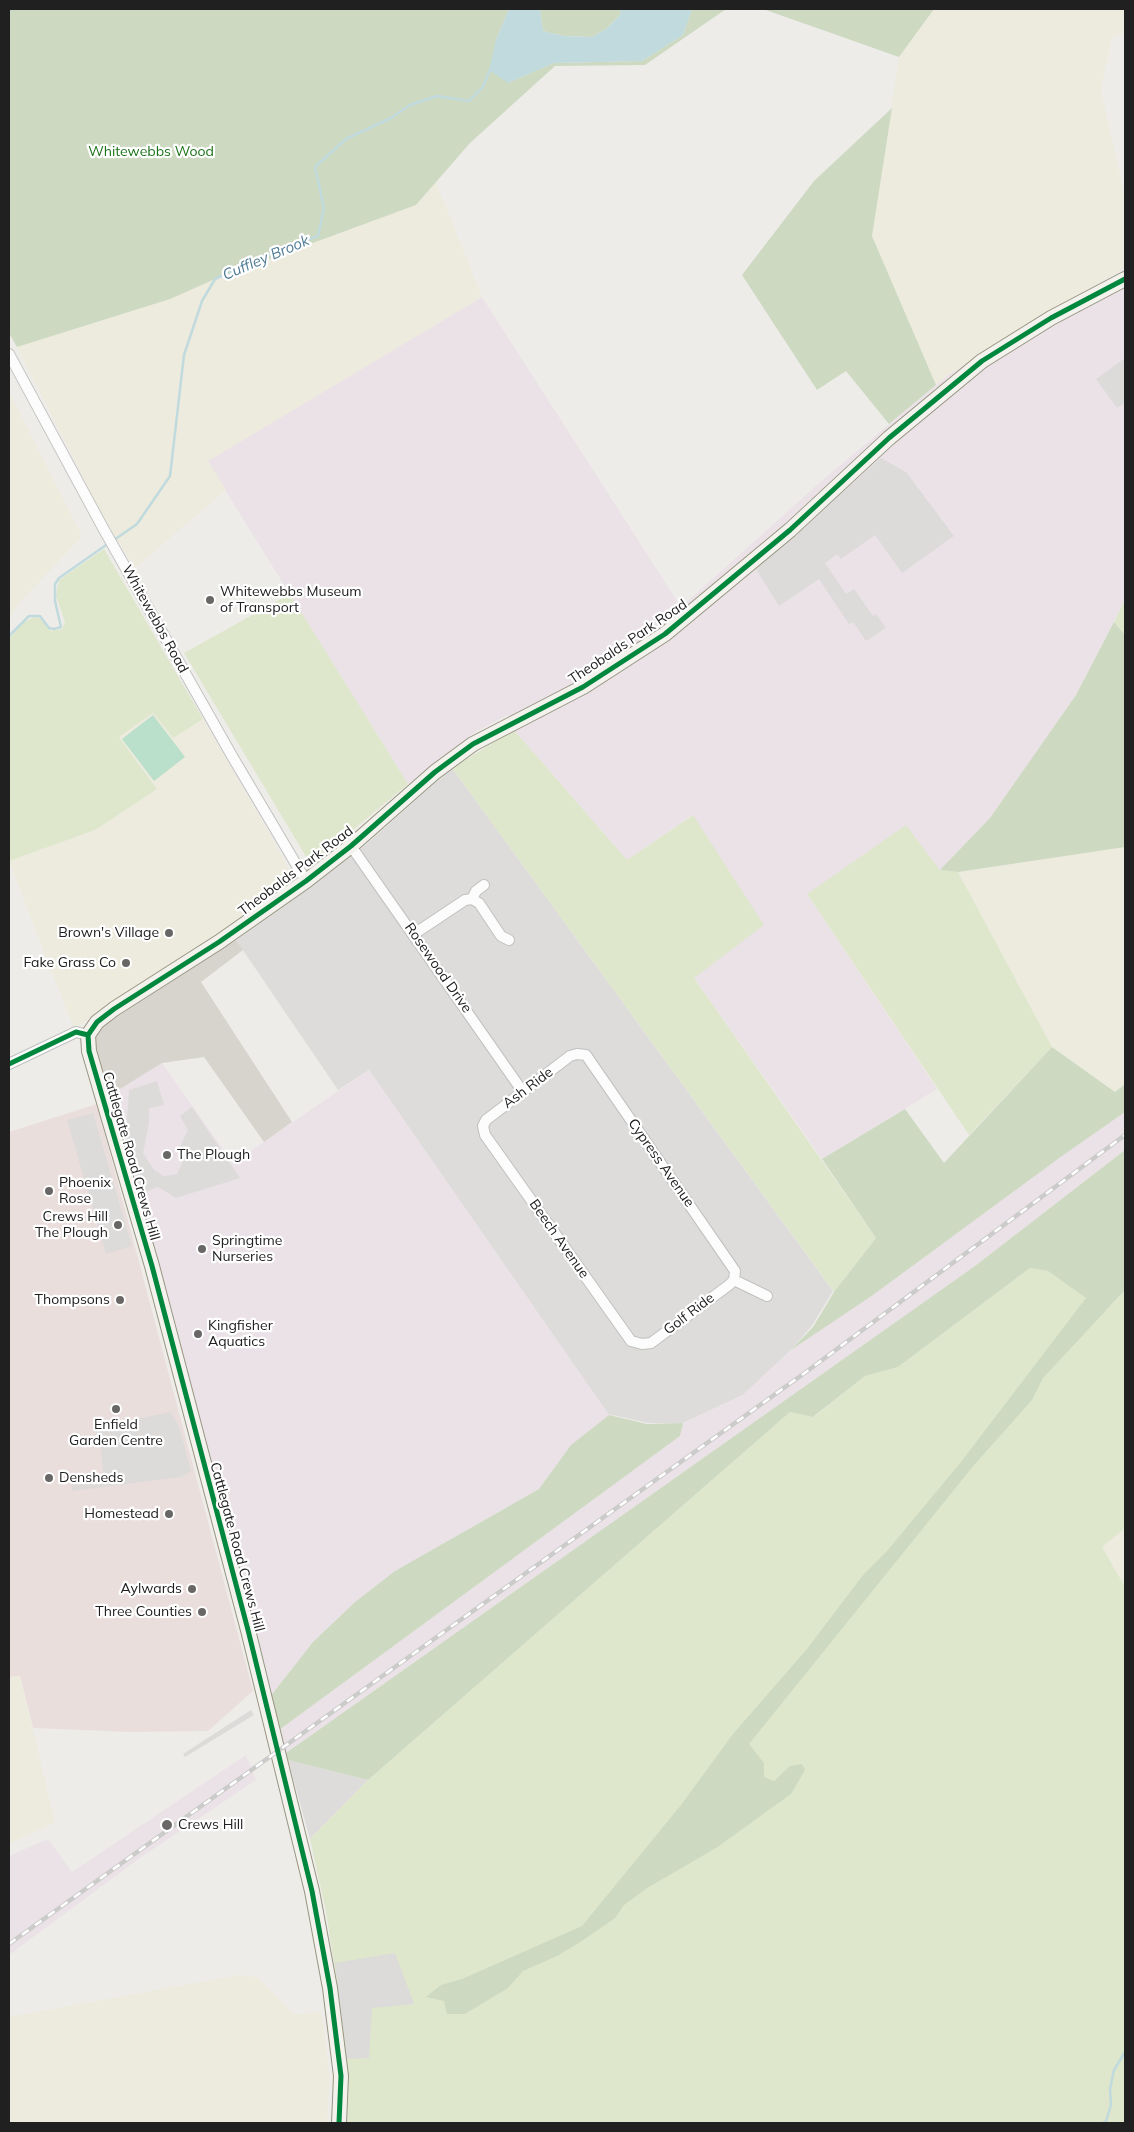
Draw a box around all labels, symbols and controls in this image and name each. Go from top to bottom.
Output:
park label: Whitewebbs Wood [88,144,214,160]
water label: Cuffley Brook [220,232,312,284]
street label: Whitewebbs Road [118,562,192,676]
place label: Whitewebbs Museum of Transport [220,584,362,616]
marker: Whitewebbs Museum of Transport [204,594,216,606]
street label: Theobalds Park Road [566,596,690,688]
street label: Theobalds Park Road [236,823,356,919]
street label: Rosewood Drive [401,920,475,1016]
place label: Brown's Village [58,925,159,941]
marker: Brown's Village [163,927,175,939]
place label: Fake Grass Co [23,955,116,971]
marker: Fake Grass Co [120,957,132,969]
street label: Ash Ride [500,1064,556,1112]
street label: Cattlegate Road Crews Hill [99,1070,163,1242]
street label: Cypress Avenue [624,1116,698,1210]
place label: The Plough [177,1147,250,1163]
marker: The Plough [161,1149,173,1161]
place label: Phoenix Rose [59,1175,111,1208]
marker: Phoenix Rose [43,1185,55,1197]
street label: Beech Avenue [526,1196,592,1282]
place label: Crews Hill The Plough [35,1209,108,1242]
marker: Crews Hill The Plough [112,1219,124,1231]
place label: Springtime Nurseries [212,1233,282,1266]
marker: Springtime Nurseries [196,1243,208,1255]
street label: Golf Ride [660,1290,718,1338]
place label: Thompsons [35,1292,110,1308]
marker: Thompsons [114,1294,126,1306]
place label: Kingfisher Aquatics [208,1318,273,1350]
marker: Kingfisher Aquatics [192,1328,204,1340]
marker: Enfield Garden Centre [110,1403,122,1415]
place label: Enfield Garden Centre [69,1417,163,1450]
street label: Cattlegate Road Crews Hill [206,1460,268,1634]
place label: Densheds [59,1470,123,1486]
marker: Densheds [43,1472,55,1484]
place label: Homestead [84,1506,159,1522]
marker: Homestead [163,1508,175,1520]
place label: Aylwards [121,1581,182,1597]
marker: Aylwards [186,1583,198,1595]
place label: Three Counties [95,1604,192,1620]
marker: Three Counties [196,1606,208,1618]
place label: Crews Hill [178,1817,243,1833]
marker: Crews Hill [160,1818,174,1832]

